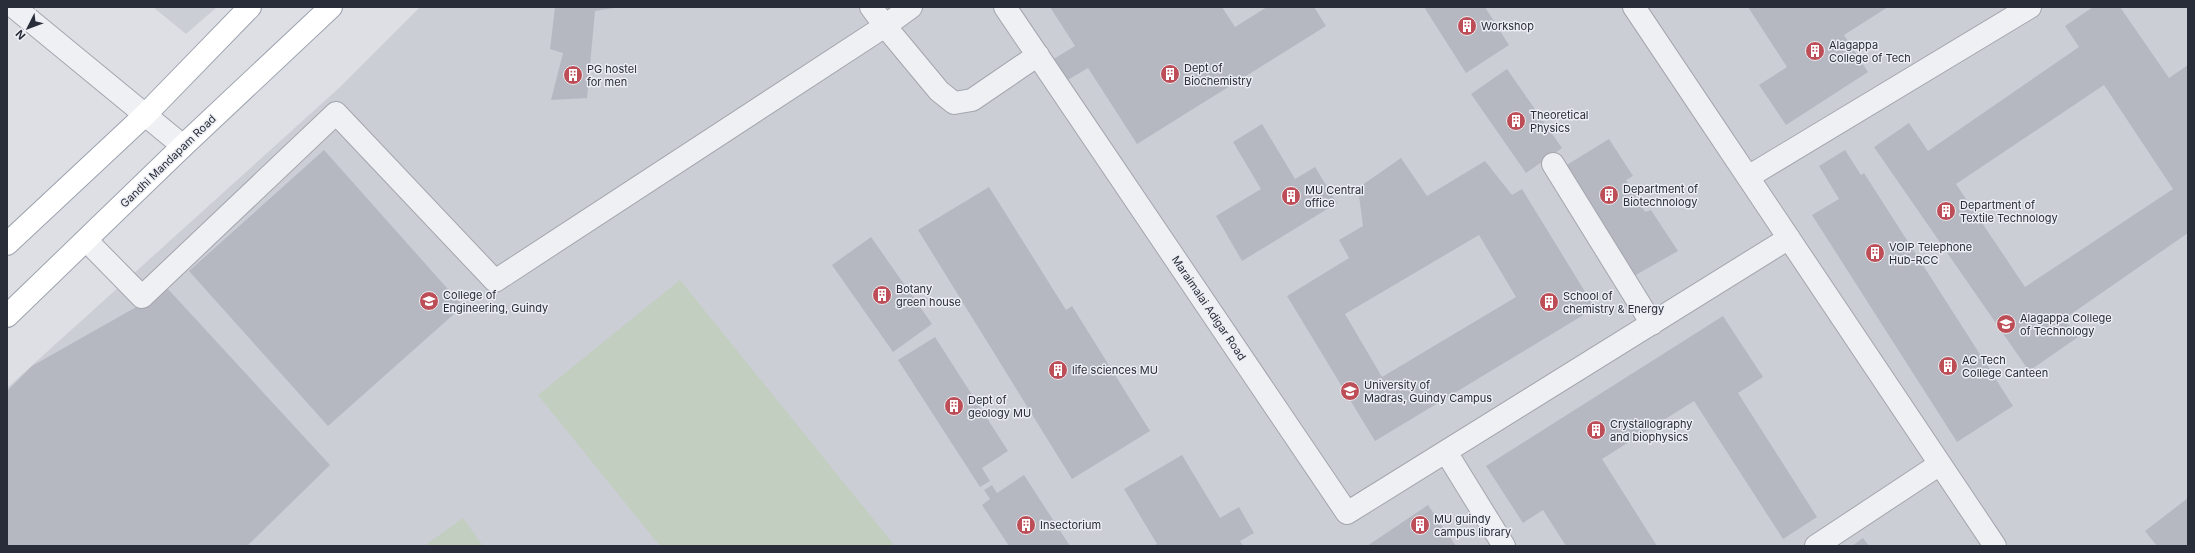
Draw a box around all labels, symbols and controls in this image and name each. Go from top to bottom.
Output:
north arrow [8,8,48,48]
building icon: Workshop [1456,15,1478,37]
place label: Workshop [1481,19,1534,33]
text: N [13,27,29,42]
place label: Alagappa College of Tech [1829,38,1911,65]
building icon: Alagappa College of Tech [1804,40,1826,62]
place label: Dept of Biochemistry [1184,61,1252,88]
place label: PG hostel for men [587,62,637,89]
building icon: Dept of Biochemistry [1159,63,1181,85]
building icon: PG hostel for men [562,64,584,86]
place label: Theoretical Physics [1530,108,1588,135]
building icon: Theoretical Physics [1505,110,1527,132]
street label: Gandhi Mandapam Road [117,112,219,210]
place label: Department of Biotechnology [1623,182,1698,209]
place label: MU Central office [1305,183,1364,210]
building icon: Department of Biotechnology [1598,184,1620,206]
building icon: MU Central office [1280,185,1302,207]
place label: Department of Textile Technology [1960,198,2058,225]
building icon: Department of Textile Technology [1935,200,1957,222]
place label: VOIP Telephone Hub-RCC [1889,240,1972,267]
building icon: VOIP Telephone Hub-RCC [1864,242,1886,264]
street label: Maraimalai Adigar Road [1169,253,1249,363]
place label: Botany green house [896,282,961,309]
building icon: Botany green house [871,284,893,306]
place label: College of Engineering, Guindy [443,288,548,315]
place label: School of chemistry & Energy [1563,289,1664,316]
school or university icon: College of Engineering, Guindy [418,290,440,312]
building icon: School of chemistry & Energy [1538,291,1560,313]
place label: Alagappa College of Technology [2020,311,2112,338]
school or university icon: Alagappa College of Technology [1995,313,2017,335]
place label: AC Tech College Canteen [1962,353,2048,380]
building icon: AC Tech College Canteen [1937,355,1959,377]
building icon: life sciences MU [1047,359,1069,381]
place label: life sciences MU [1072,363,1158,377]
place label: University of Madras, Guindy Campus [1364,378,1492,405]
school or university icon: University of Madras, Guindy Campus [1339,380,1361,402]
place label: Dept of geology MU [968,393,1031,420]
building icon: Dept of geology MU [943,395,965,417]
place label: Crystallography and biophysics [1610,417,1692,444]
building icon: Crystallography and biophysics [1585,419,1607,441]
place label: MU guindy campus library [1434,512,1511,539]
building icon: Insectorium [1015,514,1037,536]
building icon: MU guindy campus library [1409,514,1431,536]
place label: Insectorium [1040,518,1101,532]

